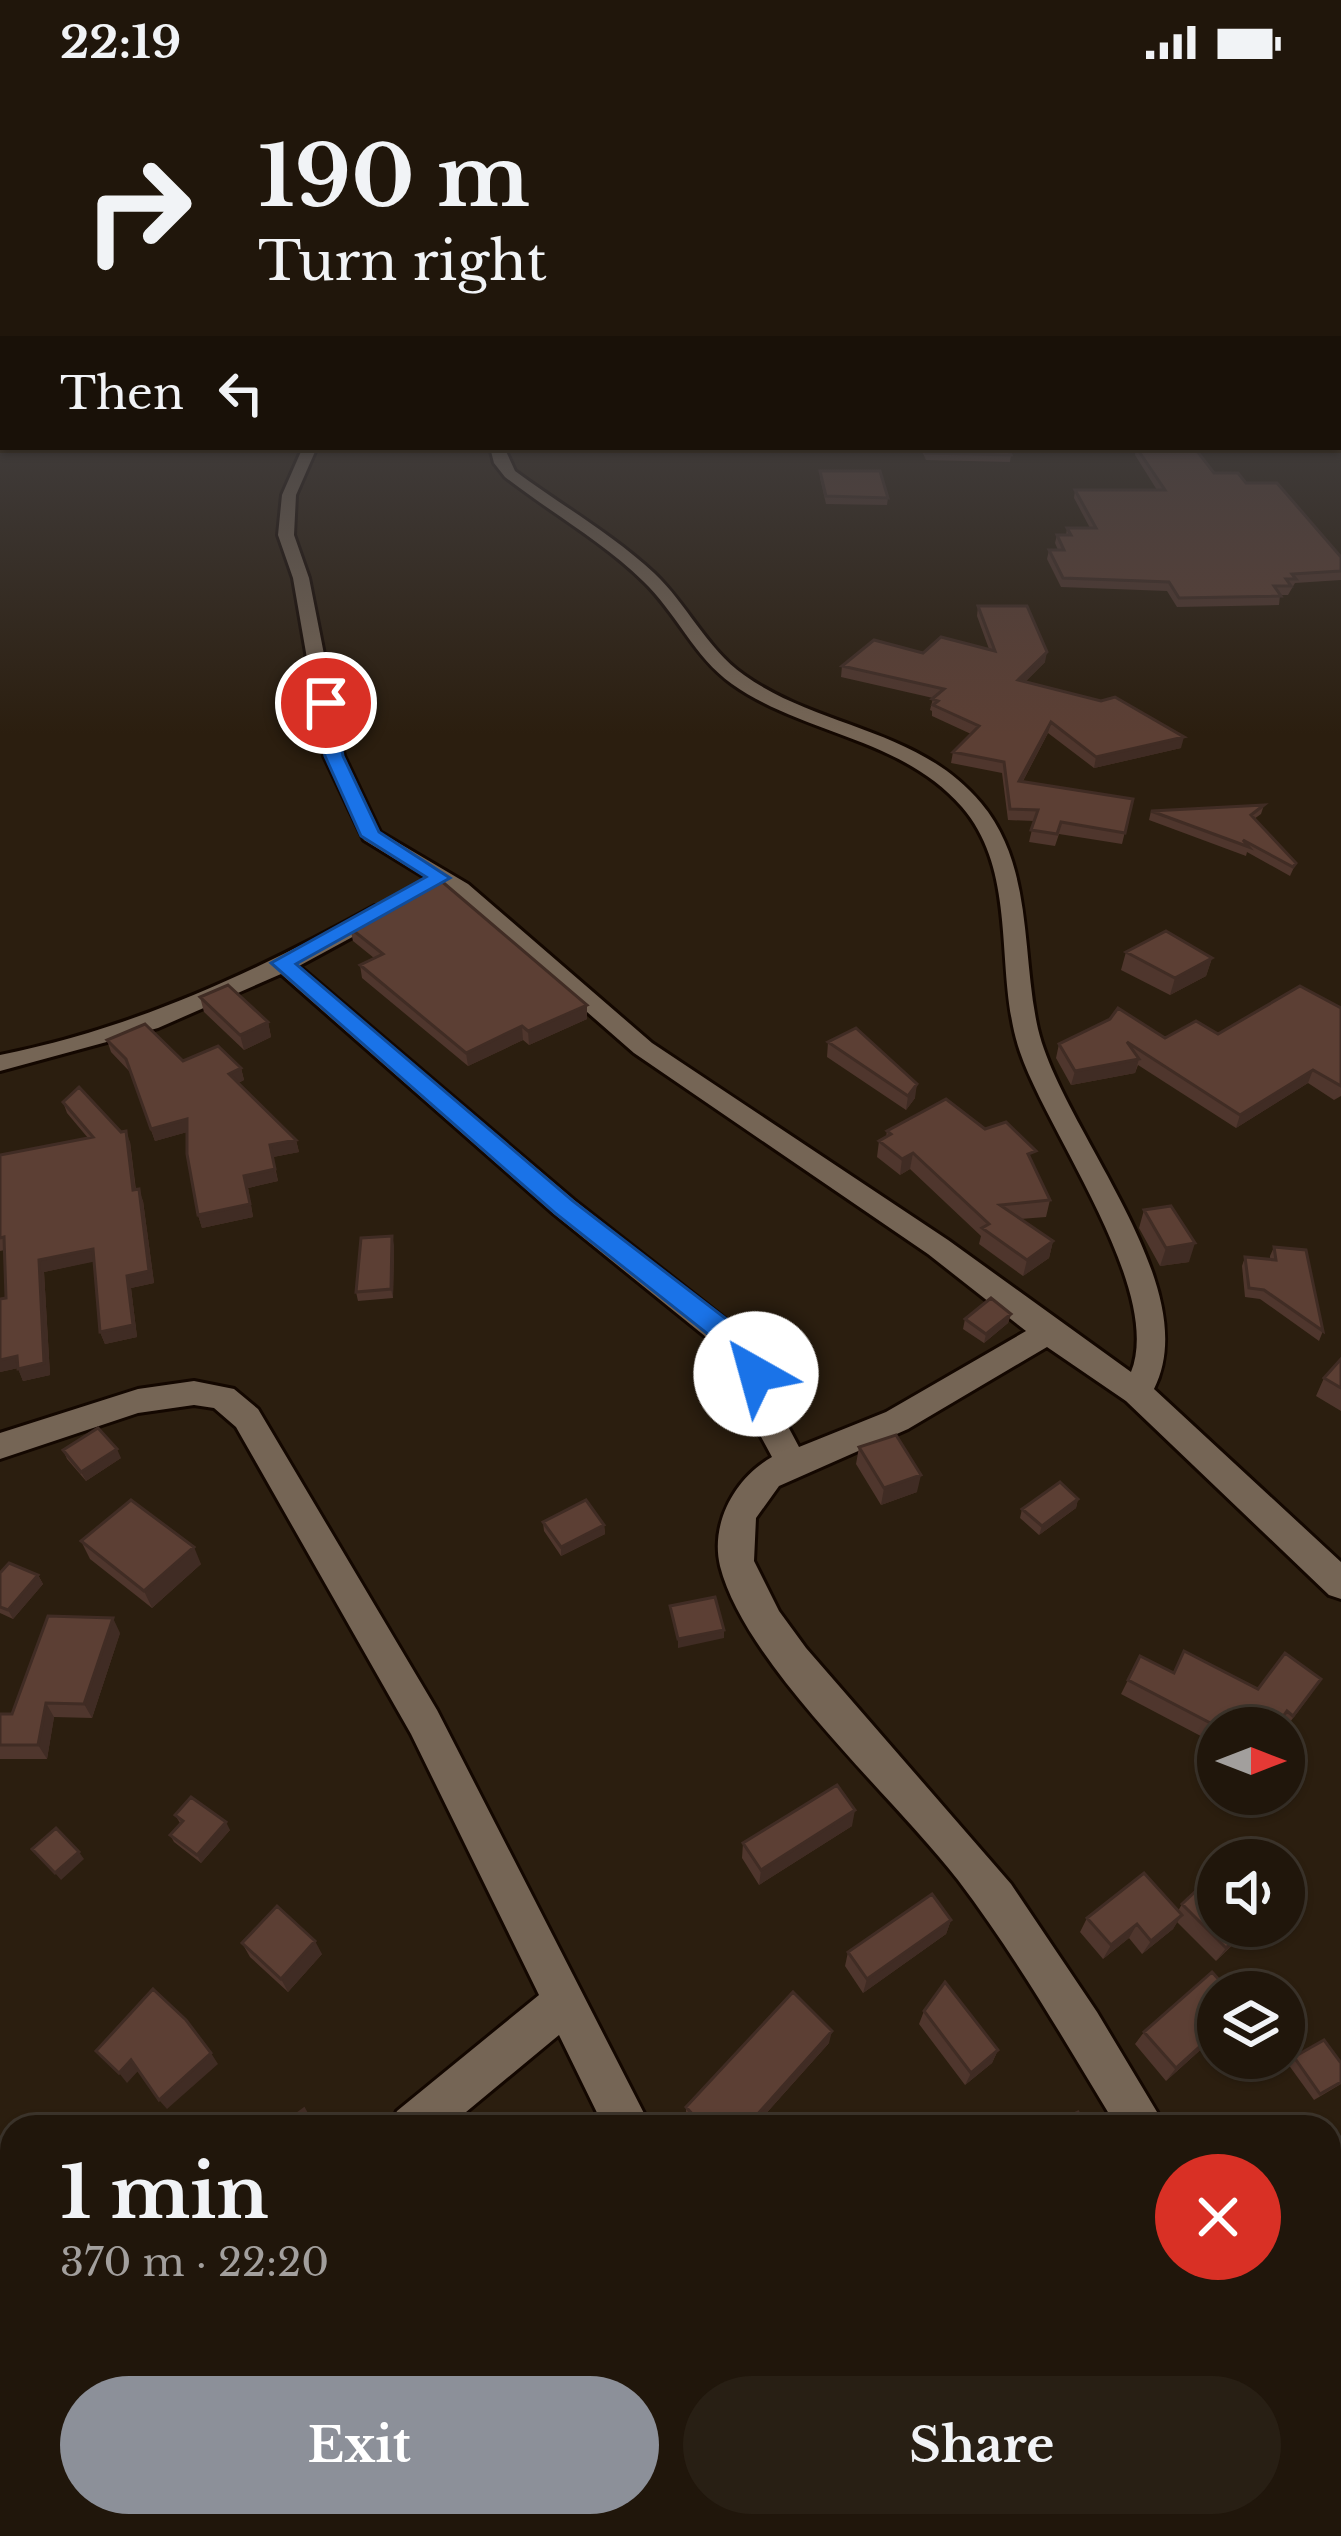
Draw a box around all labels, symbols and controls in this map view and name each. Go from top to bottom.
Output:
text: 22:19 [60,14,181,70]
text: 190 m [258,125,530,229]
icon: right [60,132,216,288]
text: Turn right [258,228,547,295]
icon: left [208,360,274,426]
text: Then [60,365,184,421]
pin [275,652,377,754]
icon: arrive [293,670,359,736]
position arrow [693,1311,819,1437]
north arrow [1197,1707,1305,1815]
map controls [1197,1707,1305,2079]
button: sound [1197,1839,1305,1947]
button: layers [1197,1971,1305,2079]
text: 1 min [60,2148,269,2237]
button: close [1155,2154,1281,2280]
text: 370 m · 22:20 [60,2238,329,2287]
button: Exit [60,2376,659,2514]
button: Share [683,2376,1281,2514]

